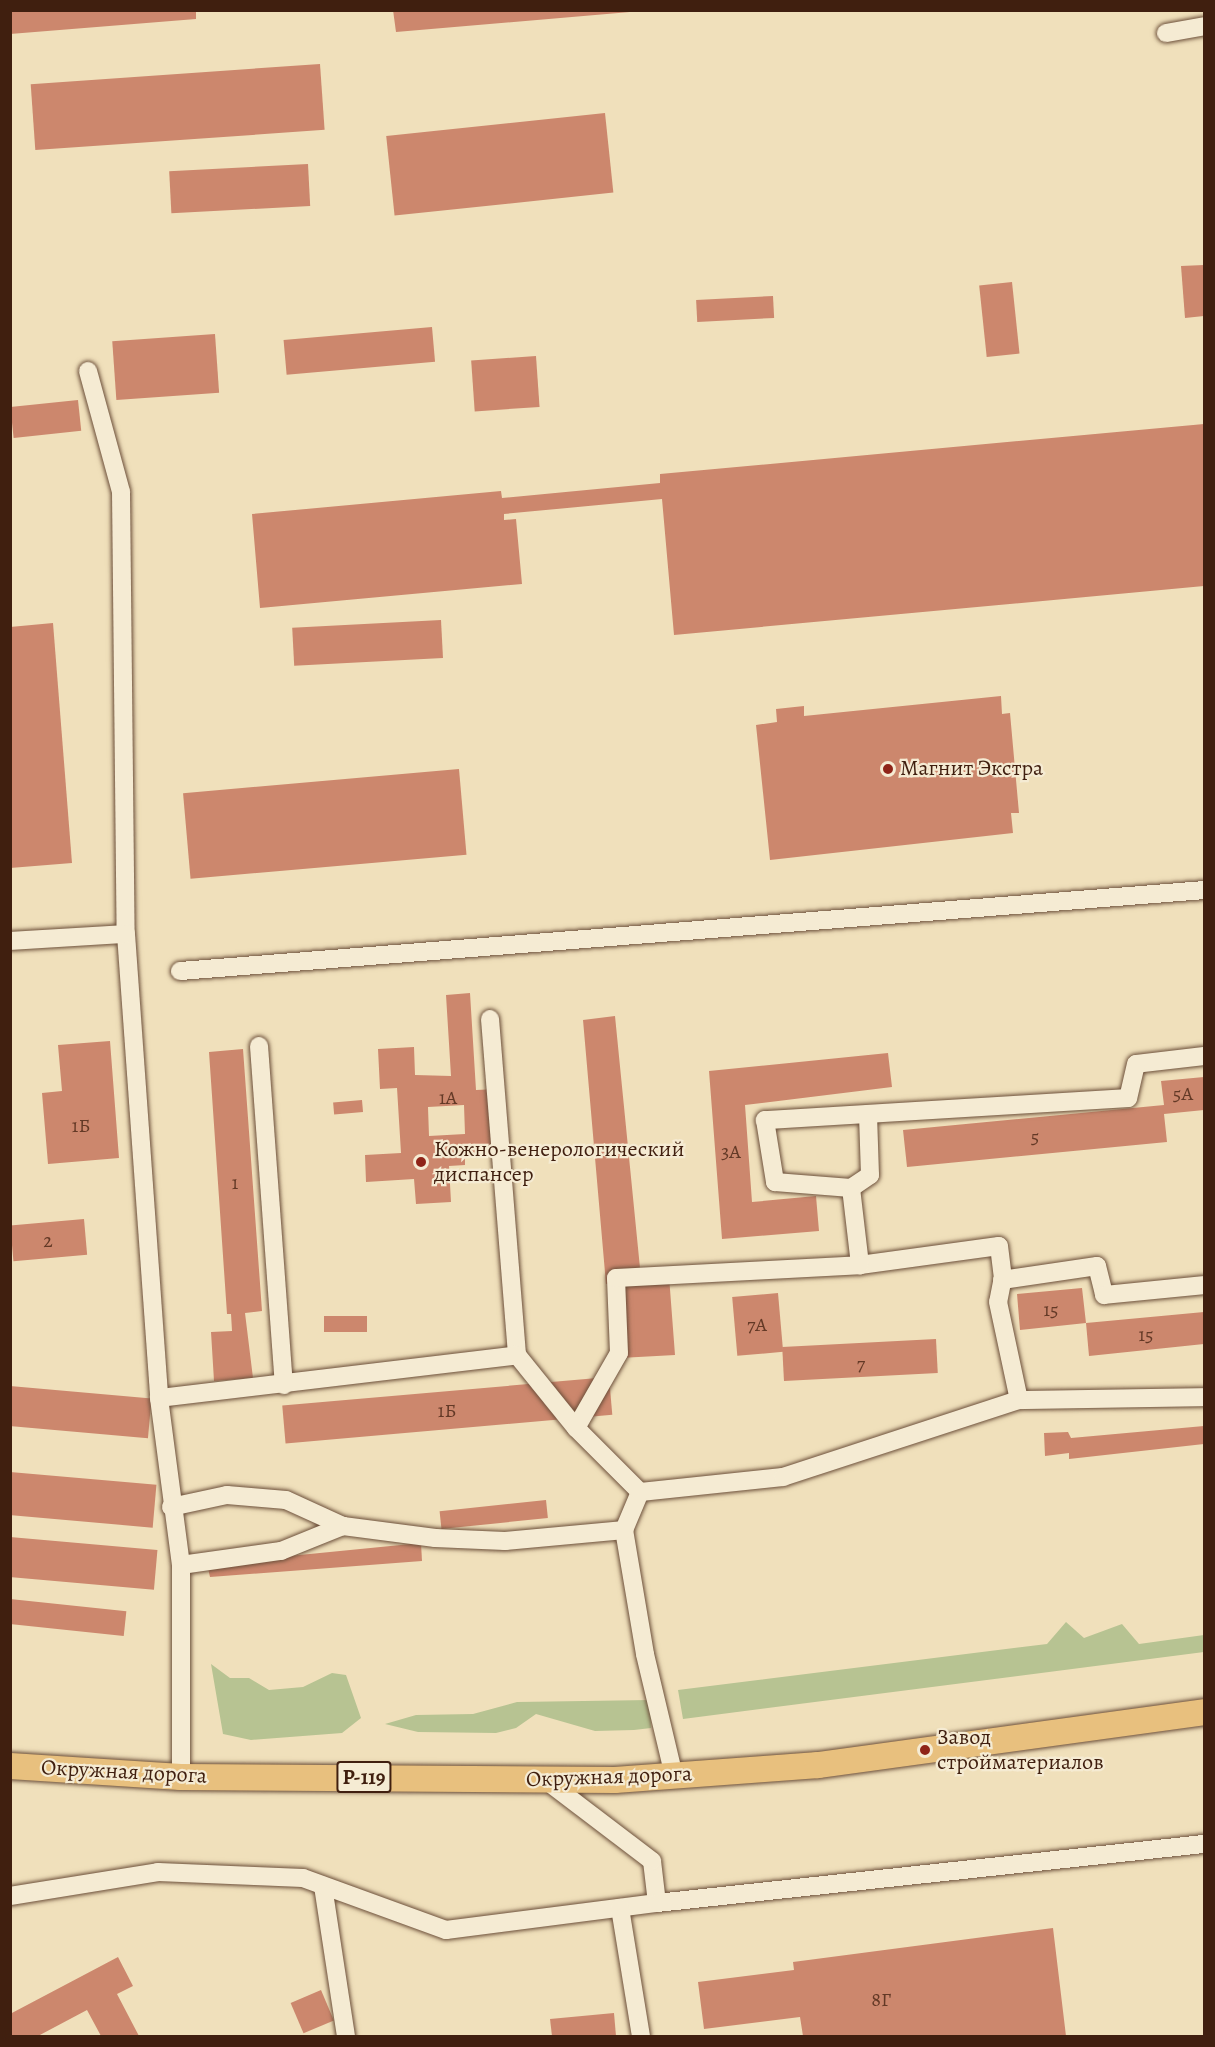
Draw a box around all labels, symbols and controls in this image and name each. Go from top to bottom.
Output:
place label: Магнит Экстра [900,756,1043,782]
marker: Магнит Экстра [881,762,895,776]
house number: 5А [1173,1081,1193,1105]
house number: 1А [439,1085,457,1109]
house number: 1Б [72,1113,90,1137]
house number: 5 [1031,1124,1039,1148]
place label: Кожно-венерологический диспансер [434,1136,684,1188]
house number: 3А [721,1139,741,1163]
marker: Кожно-венерологический диспансер [412,1153,430,1171]
house number: 1 [232,1170,238,1194]
house number: 2 [43,1228,53,1252]
house number: 15 [1043,1297,1059,1321]
house number: 7А [747,1312,767,1336]
house number: 15 [1138,1322,1154,1346]
house number: 7 [857,1351,865,1375]
house number: 1Б [438,1398,456,1422]
place label: Завод стройматериалов [937,1724,1104,1776]
marker: Завод стройматериалов [918,1743,932,1757]
street label: Окружная дорога [40,1754,208,1790]
road number: Р-119 [336,1759,392,1795]
street label: Окружная дорога [525,1761,693,1793]
house number: 8Г [871,1987,891,2011]

